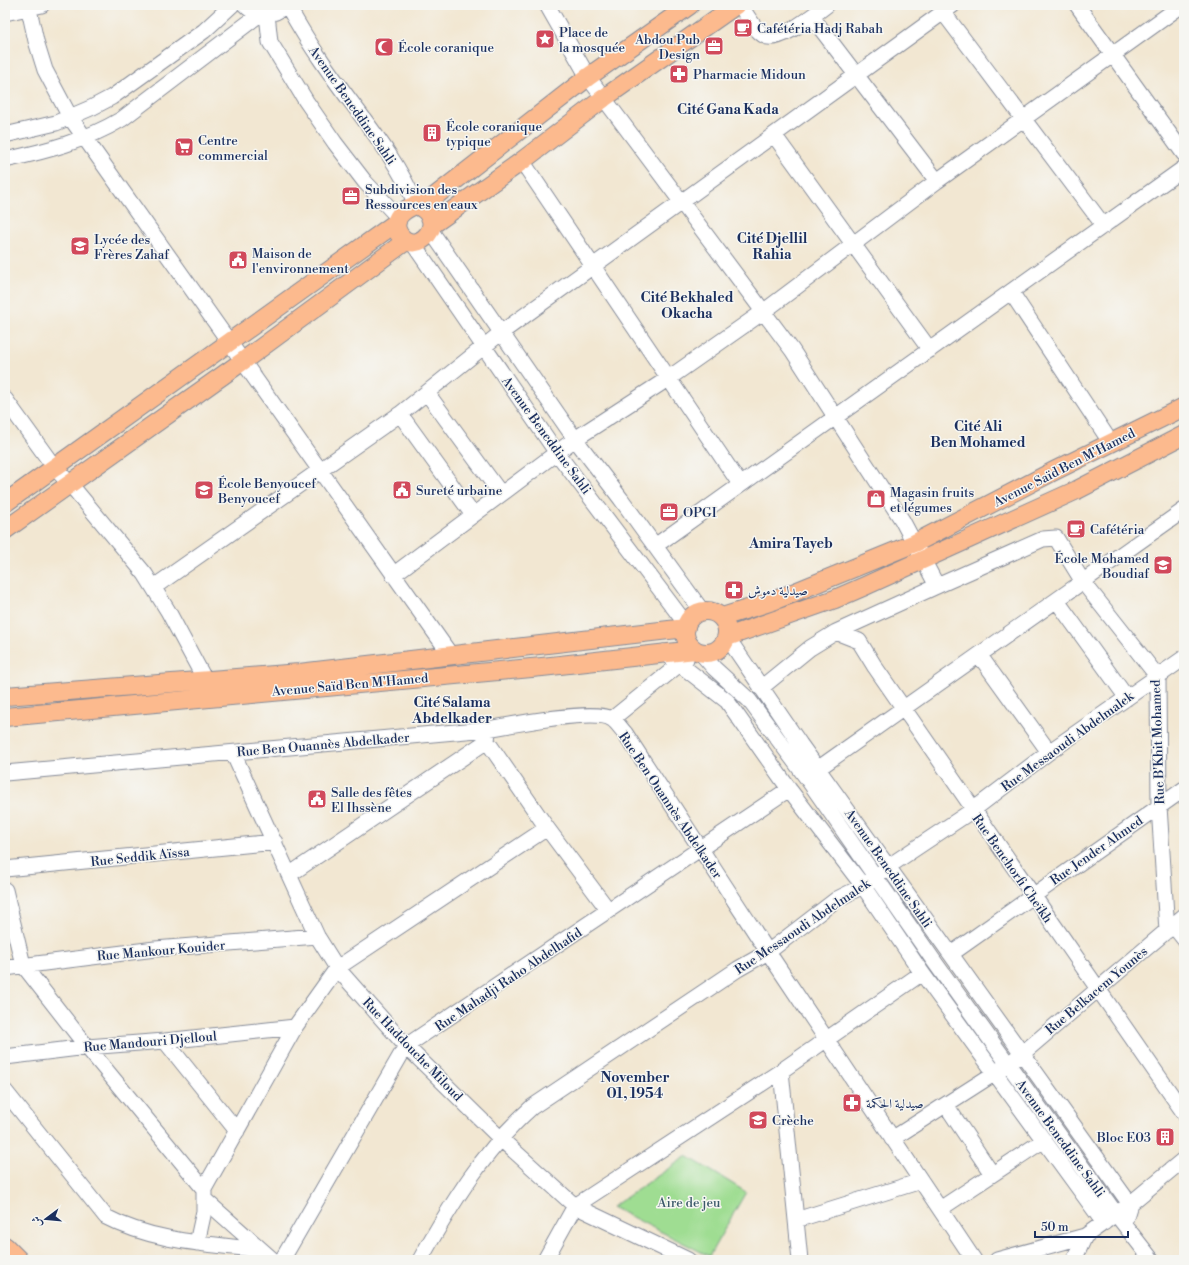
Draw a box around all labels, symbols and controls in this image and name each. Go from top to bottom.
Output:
cafe icon: Cafétéria Hadj Rabah [732,17,754,39]
place label: Cafétéria Hadj Rabah [757,21,883,37]
place label: Place de la mosquée [559,25,626,56]
place icon: Place de la mosquée [534,28,556,50]
place label: Abdou Pub Design [634,32,700,63]
office icon: Abdou Pub Design [703,35,725,57]
mosque icon: École coranique [373,36,395,58]
place label: École coranique [398,39,494,56]
street label: Avenue Beneddine Sahli [304,42,399,168]
pharmacy icon: Pharmacie Midoun [668,63,690,85]
place label: Pharmacie Midoun [693,67,806,83]
district label: Cité Gana Kada [677,101,779,119]
place label: École coranique typique [446,118,542,150]
building icon: École coranique typique [421,122,443,144]
place label: Centre commercial [198,133,268,164]
supermarket icon: Centre commercial [173,136,195,158]
place label: Subdivision des Ressources en eaux [365,182,478,213]
office icon: Subdivision des Ressources en eaux [340,185,362,207]
district label: Cité Djellil Rahia [737,230,808,264]
place label: Lycée des Frères Zahaf [94,232,170,263]
school or university icon: Lycée des Frères Zahaf [69,235,91,257]
place label: Maison de l'environnement [252,246,349,277]
public building icon: Maison de l'environnement [227,249,249,271]
district label: Cité Bekhaled Okacha [640,289,734,323]
street label: Avenue Beneddine Sahli [498,373,594,498]
district label: Cité Ali Ben Mohamed [930,418,1026,452]
street label: Avenue Saïd Ben M'Hamed [990,425,1138,511]
place label: École Benyoucef Benyoucef [217,475,317,507]
school or university icon: École Benyoucef Benyoucef [193,479,215,501]
public building icon: Sureté urbaine [391,479,413,501]
place label: Sureté urbaine [416,483,503,499]
place label: Magasin fruits et légumes [890,485,975,516]
shop icon: Magasin fruits et légumes [865,488,887,510]
office icon: OPGI [658,501,680,523]
place label: OPGI [683,505,717,521]
cafe icon: Cafétéria [1065,518,1087,540]
place label: Cafétéria [1090,522,1145,538]
district label: Amira Tayeb [748,535,833,553]
place label: École Mohamed Boudiaf [1055,550,1150,582]
school or university icon: École Mohamed Boudiaf [1152,554,1174,576]
pharmacy icon: صيدلية دموش [723,579,745,601]
place label: صيدلية دموش [748,583,808,599]
street label: Avenue Saïd Ben M'Hamed [270,670,429,700]
street label: Rue B'Khit Mohamed [1148,679,1168,805]
street label: Rue Messaoudi Abdelmalek [998,688,1138,795]
district label: Cité Salama Abdelkader [411,694,492,728]
street label: Rue Ben Ouannès Abdelkader [236,729,411,761]
street label: Rue Ben Ouannès Abdelkader [615,729,726,882]
place label: Salle des fêtes El Ihssène [331,785,412,816]
public building icon: Salle des fêtes El Ihssène [306,788,328,810]
street label: Avenue Beneddine Sahli [840,805,935,931]
street label: Rue Benchorfi Cheïkh [969,811,1056,926]
street label: Rue Jender Ahmed [1047,812,1147,889]
street label: Rue Seddik Aïssa [90,844,191,870]
street label: Rue Messaoudi Abdelmalek [732,875,874,978]
street label: Rue Mahadji Raho Abdelhafid [432,924,586,1035]
street label: Rue Mankour Kouider [96,937,226,965]
street label: Rue Belkacem Younès [1042,943,1151,1038]
street label: Rue Haddouche Miloud [359,995,466,1105]
street label: Rue Mandouri Djelloul [83,1028,217,1056]
district label: November 01, 1954 [600,1069,670,1103]
street label: Avenue Beneddine Sahli [1012,1076,1108,1201]
pharmacy icon: صيدلية الحكمة [841,1092,863,1114]
place label: صيدلية الحكمة [866,1096,924,1112]
school or university icon: Crèche [747,1109,769,1131]
place label: Crèche [772,1113,814,1129]
building icon: Bloc E03 [1154,1126,1176,1148]
place label: Bloc E03 [1096,1130,1151,1146]
park label: Aire de jeu [657,1195,721,1211]
north arrow [26,1199,66,1239]
scale bar [1035,1213,1128,1239]
text: ش [29,1214,46,1229]
text: 50 m [1041,1220,1069,1235]

